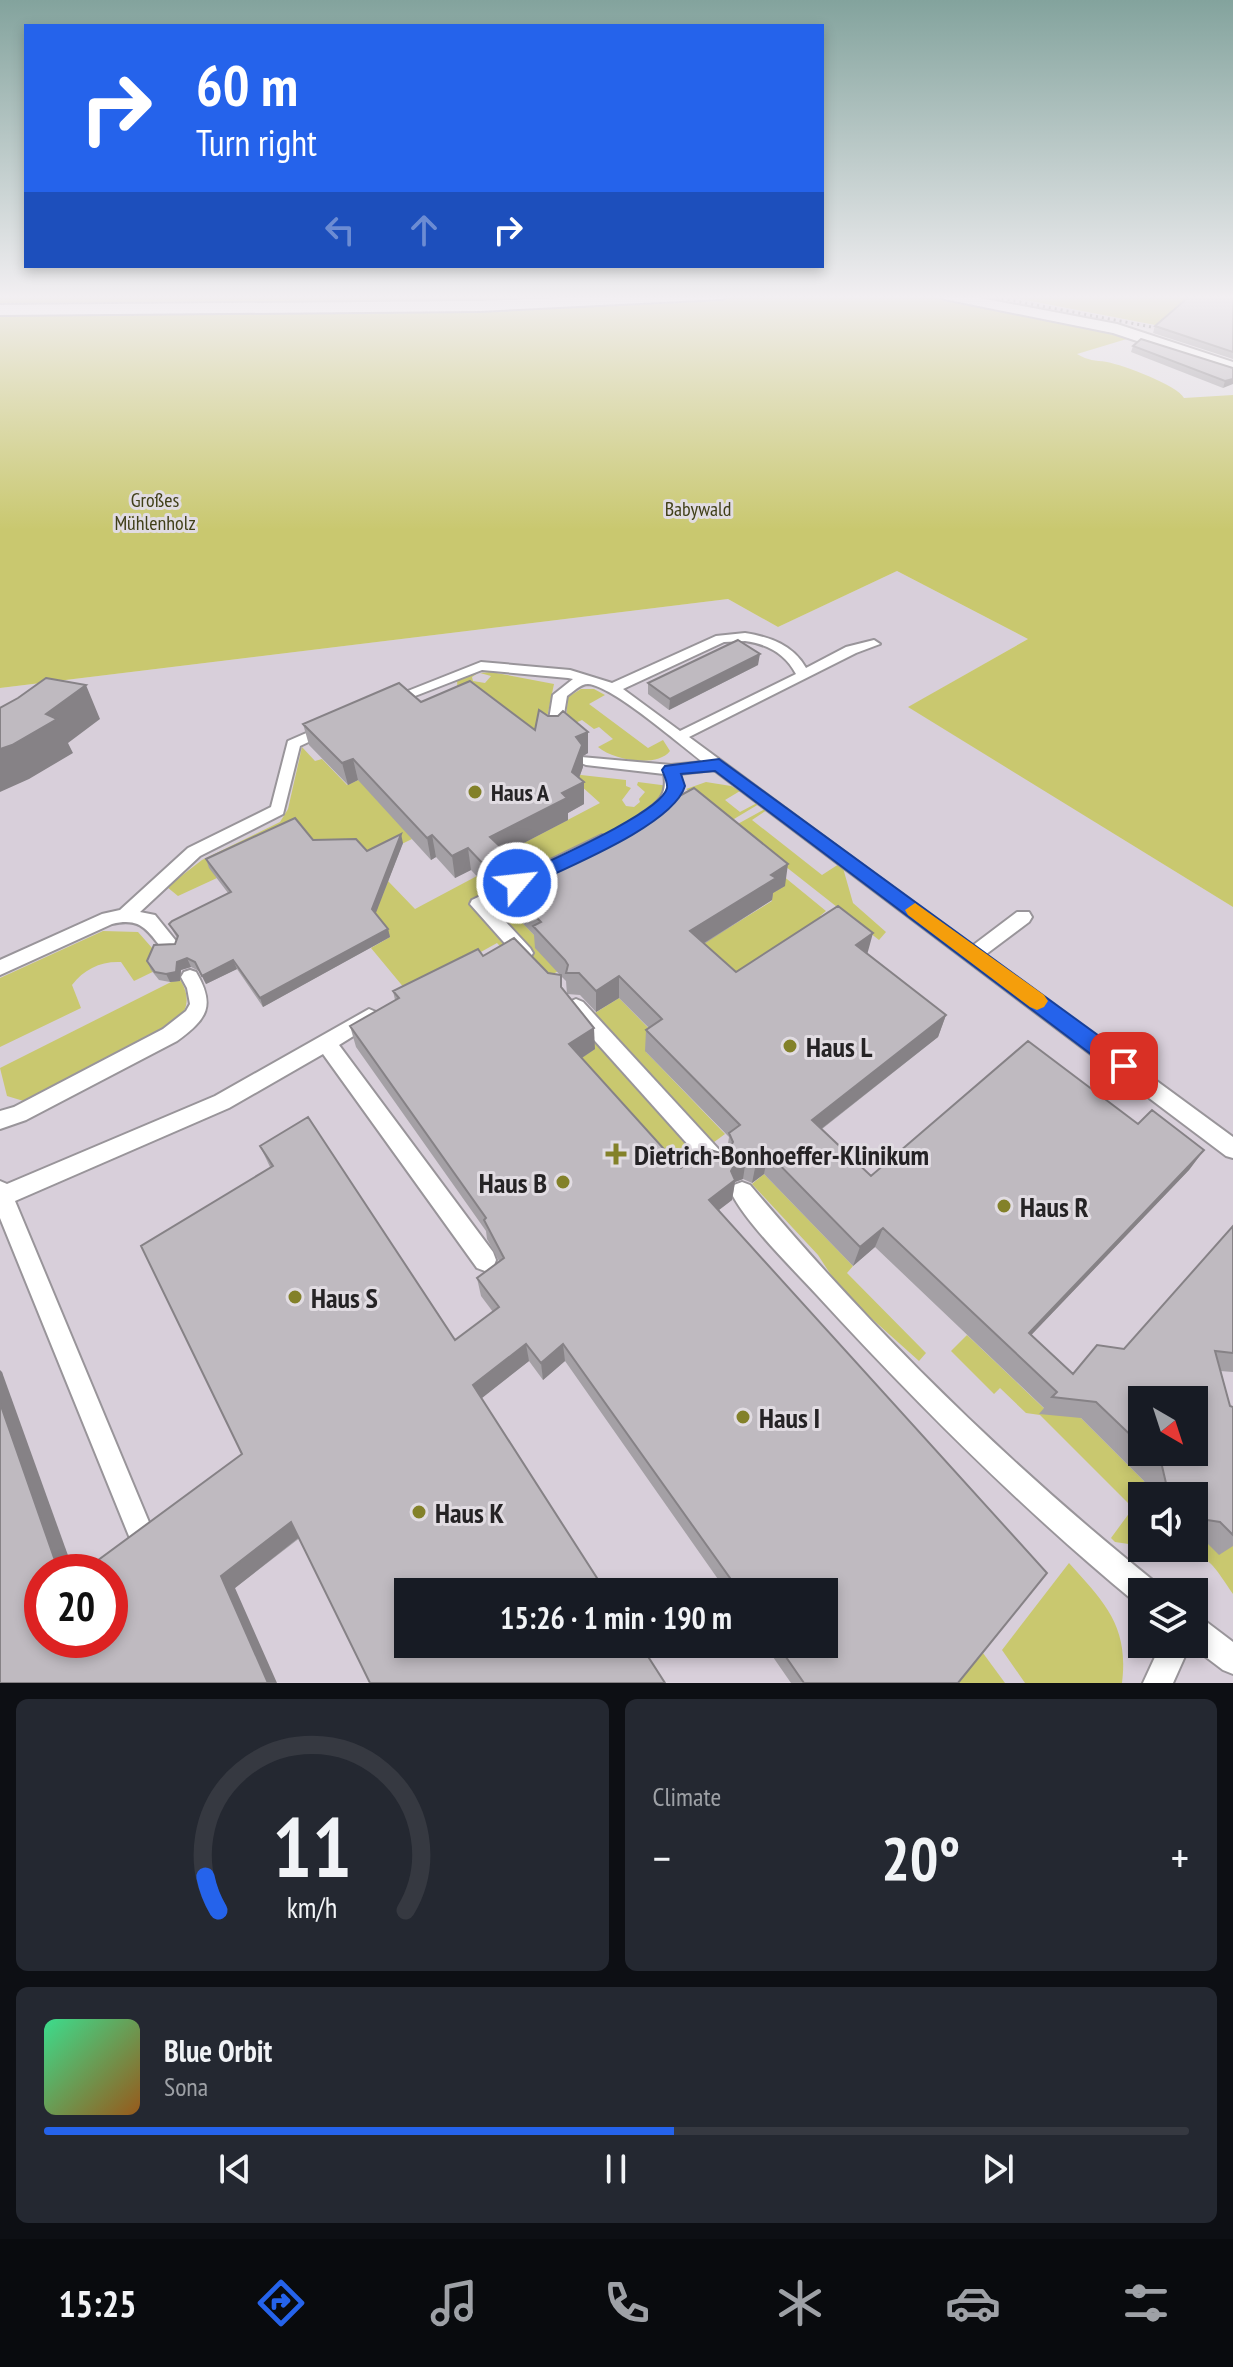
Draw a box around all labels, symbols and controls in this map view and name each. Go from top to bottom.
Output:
text: 60 m [196,49,298,121]
icon: right [64,56,168,160]
text: Turn right [196,119,317,166]
icon: left [318,208,362,252]
icon: ahead [402,208,446,252]
icon: right [486,208,530,252]
park label: Großes Mühlenholz [114,487,196,536]
park label: Babywald [665,496,731,522]
place label: Haus A [491,777,550,808]
marker: Haus A [466,783,484,801]
position arrow [475,841,559,925]
place label: Haus L [806,1028,873,1065]
pin [1090,1032,1158,1100]
marker: Haus L [781,1037,799,1055]
icon: arrive [1102,1044,1146,1088]
place label: Dietrich-Bonhoeffer-Klinikum [634,1136,929,1173]
marker: Dietrich-Bonhoeffer-Klinikum [605,1143,627,1165]
place label: Haus B [479,1164,547,1201]
marker: Haus B [554,1173,572,1191]
place label: Haus R [1020,1188,1089,1225]
marker: Haus R [995,1197,1013,1215]
place label: Haus S [311,1279,378,1316]
marker: Haus S [286,1288,304,1306]
north arrow [1128,1386,1208,1466]
map controls [1128,1386,1208,1658]
place label: Haus I [759,1399,820,1436]
marker: Haus I [734,1408,752,1426]
button: sound [1128,1482,1208,1562]
place label: Haus K [435,1494,505,1531]
marker: Haus K [410,1503,428,1521]
speed limit sign: 20 [24,1554,128,1658]
button: layers [1128,1578,1208,1658]
text: 15:26 · 1 min · 190 m [500,1598,732,1637]
text: Climate [653,1780,721,1813]
text: 11 [272,1792,352,1900]
text: 20° [881,1819,960,1897]
text: − [653,1829,671,1886]
text: + [1171,1829,1189,1886]
text: km/h [287,1889,338,1926]
text: Blue Orbit [164,2031,272,2070]
text: Sona [164,2070,208,2103]
icon: previous [213,2147,257,2191]
icon: pause [594,2147,638,2191]
icon: next [976,2147,1020,2191]
icon: directions [253,2275,309,2331]
icon: music [426,2275,482,2331]
icon: phone [599,2275,655,2331]
icon: climate [772,2275,828,2331]
icon: car [945,2275,1001,2331]
icon: filters [1118,2275,1174,2331]
text: 15:25 [59,2280,136,2327]

